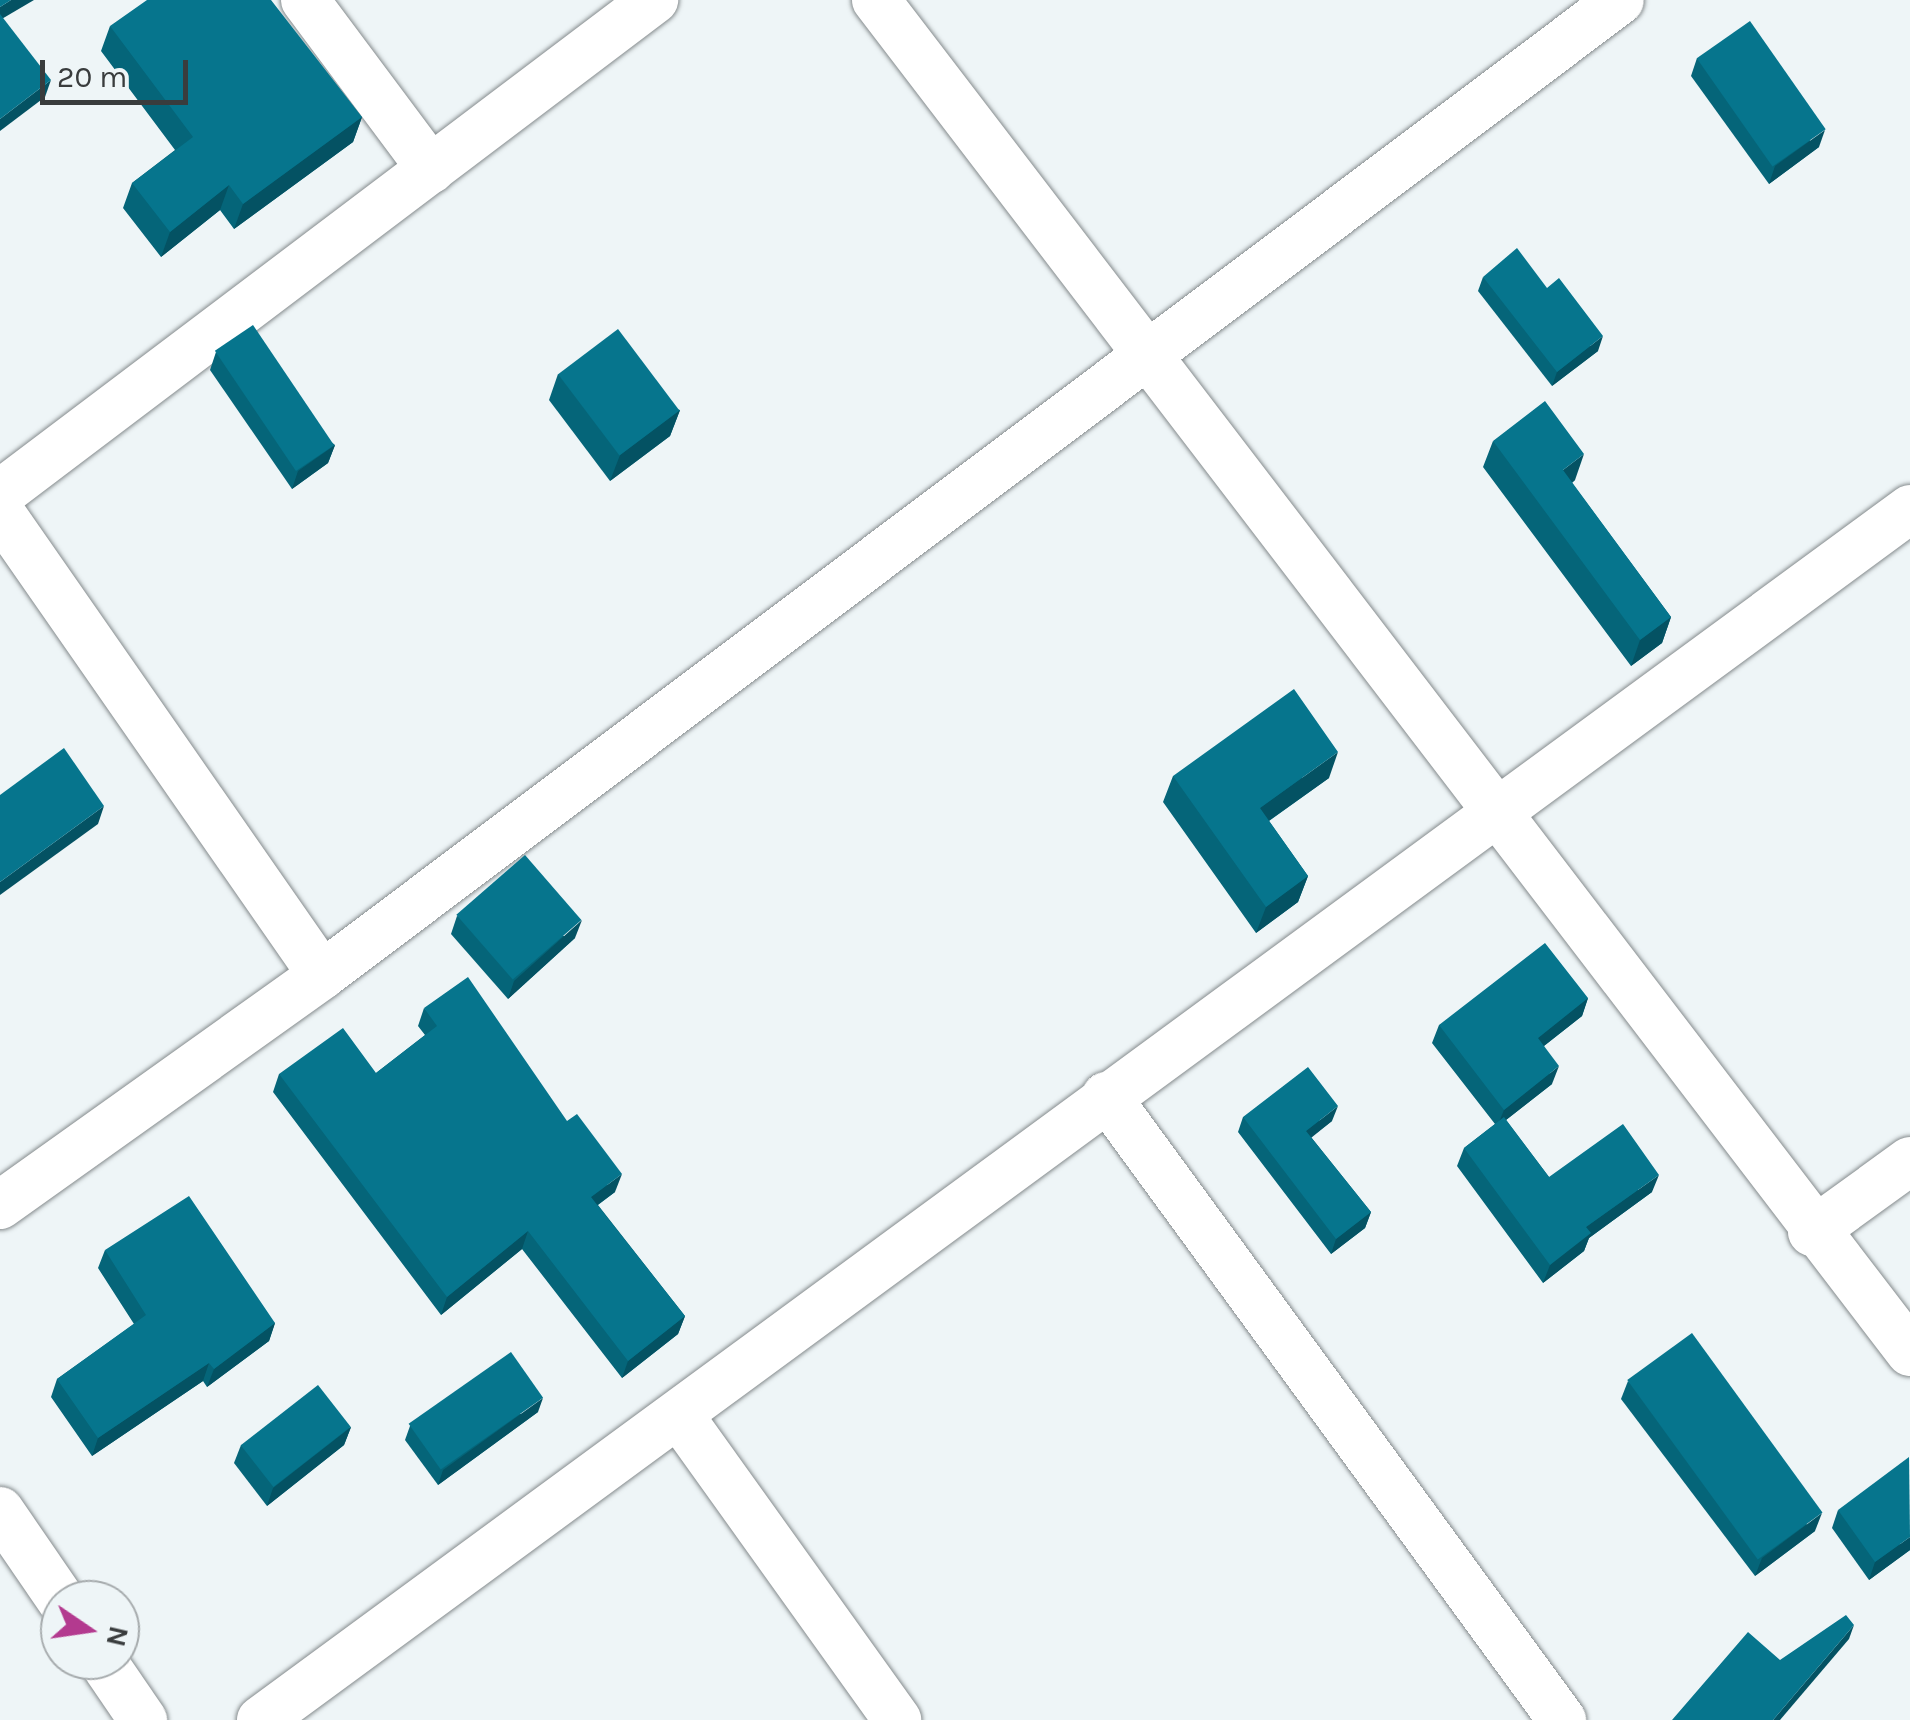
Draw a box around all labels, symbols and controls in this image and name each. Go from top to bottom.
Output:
scale bar [45,40,192,102]
text: 20 m [57,59,127,95]
north arrow [40,1580,140,1680]
text: N [99,1623,136,1650]

